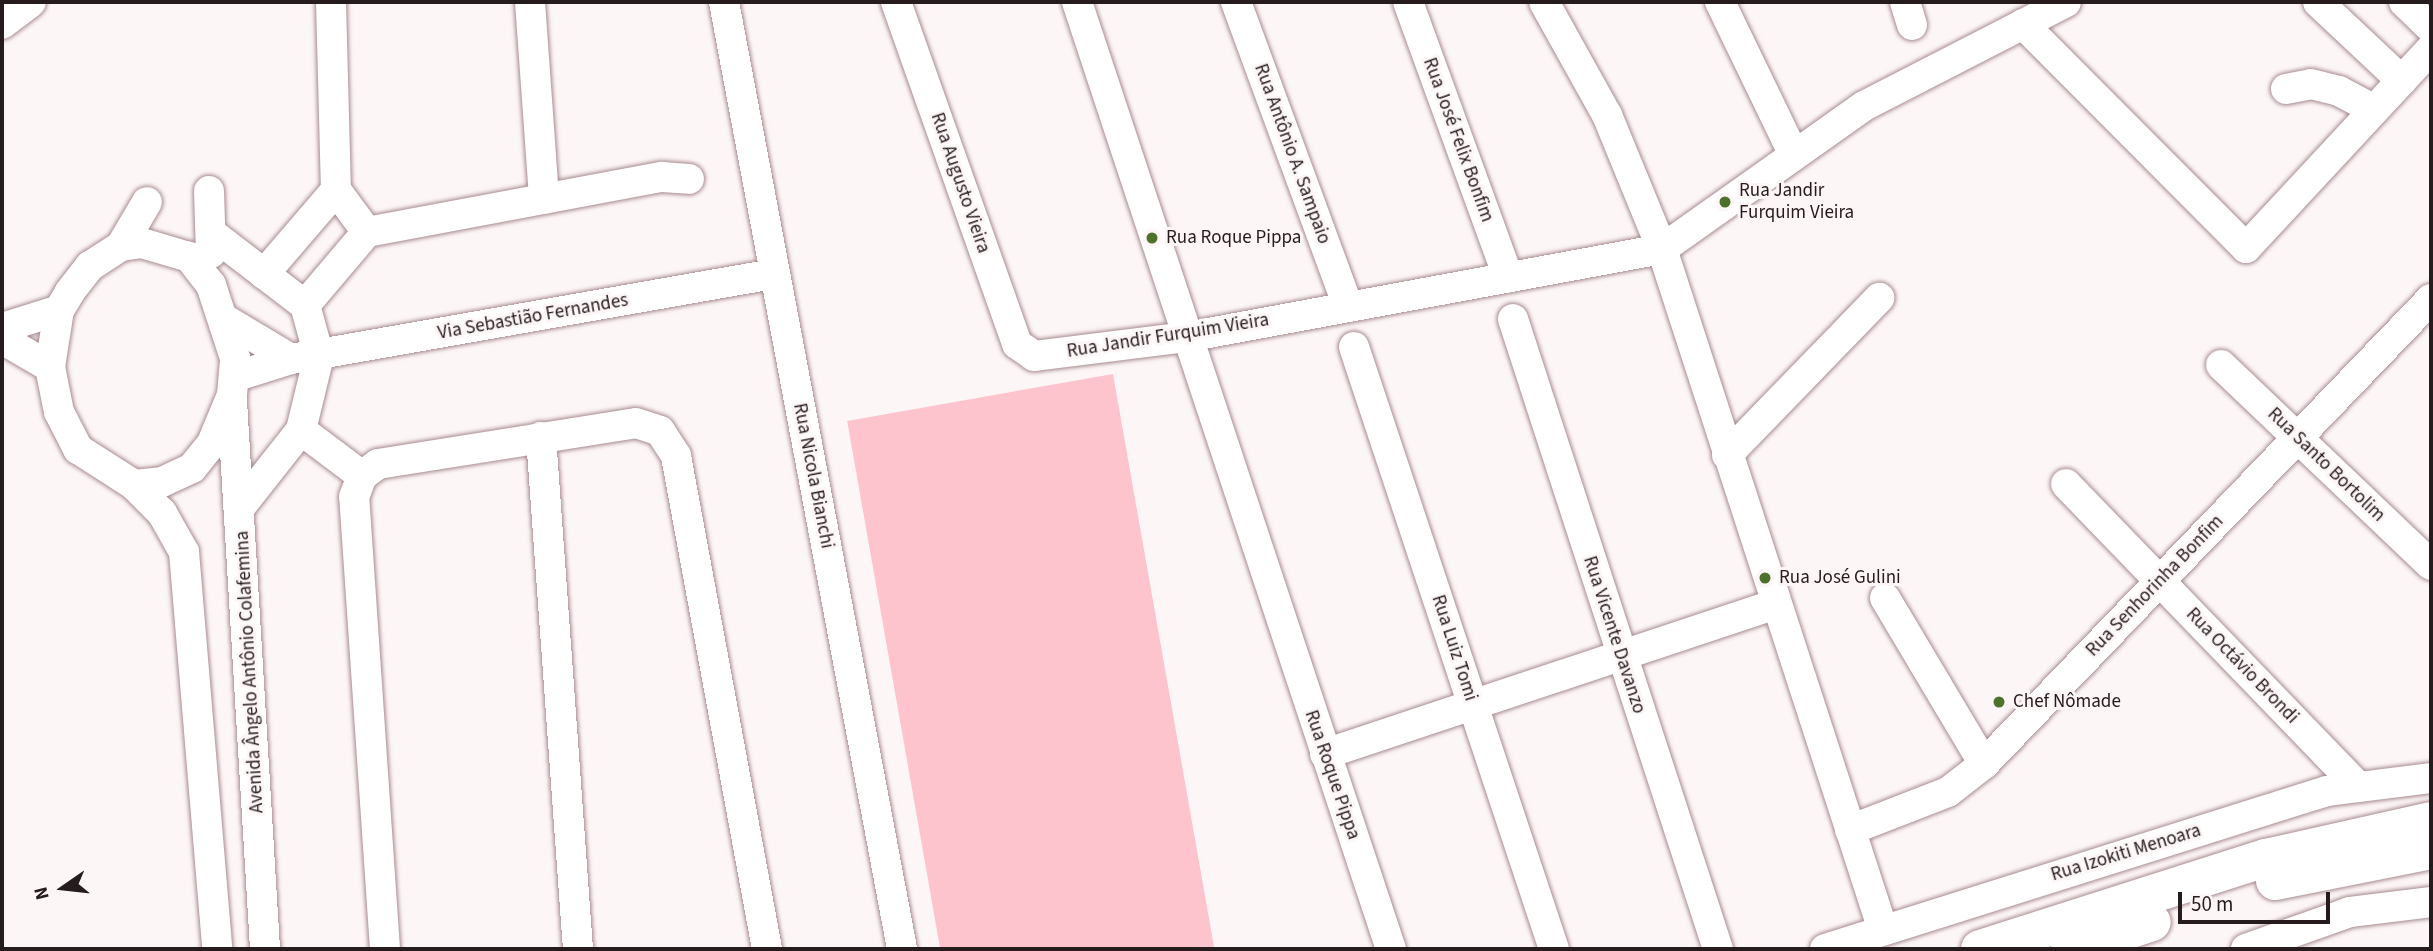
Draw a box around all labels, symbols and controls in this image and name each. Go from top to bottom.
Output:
street label: Rua José Felix Bonfim [1418,55,1498,225]
street label: Rua Antônio A. Sampaio [1249,61,1335,247]
street label: Rua Augusto Vieira [925,110,995,256]
place label: Rua Jandir Furquim Vieira [1739,180,1854,224]
marker: Rua Jandir Furquim Vieira [1717,194,1733,210]
place label: Rua Roque Pippa [1166,227,1301,249]
marker: Rua Roque Pippa [1144,230,1160,246]
street label: Via Sebastião Fernandes [436,289,630,345]
street label: Rua Jandir Furquim Vieira [1065,309,1271,363]
street label: Rua Nicola Bianchi [788,401,838,551]
street label: Rua Santo Bortolim [2262,403,2390,527]
street label: Rua Senhorinha Bonfim [2081,510,2229,662]
street label: Avenida Ângelo Antônio Colafemina [231,530,269,814]
street label: Rua Vicente Davanzo [1578,553,1650,717]
place label: Rua José Gulini [1779,567,1901,589]
marker: Rua José Gulini [1757,570,1773,586]
street label: Rua Luiz Tomi [1426,592,1482,704]
street label: Rua Octávio Brondi [2181,603,2303,729]
place label: Chef Nômade [2013,691,2121,713]
marker: Chef Nômade [1991,694,2007,710]
street label: Rua Roque Pippa [1299,707,1365,843]
street label: Rua Izokiti Menoara [2048,819,2204,887]
north arrow [28,853,98,923]
scale bar [2181,878,2333,922]
text: N [28,884,57,903]
text: 50 m [2191,889,2233,919]

